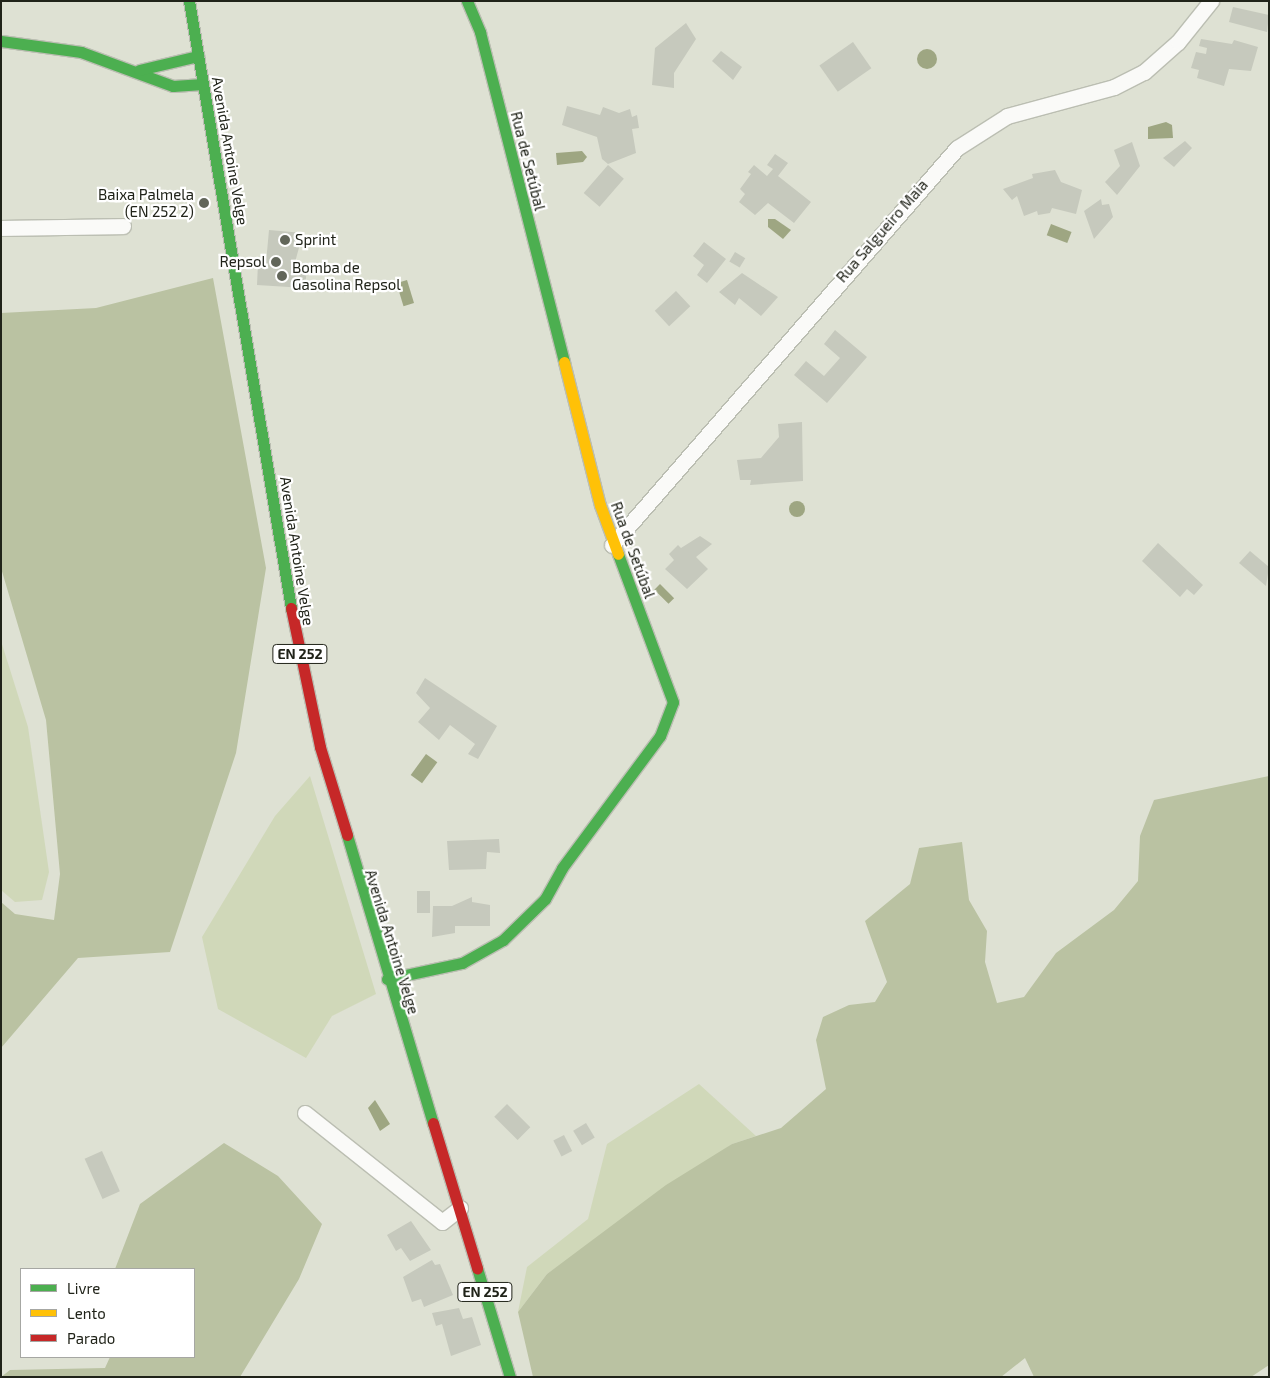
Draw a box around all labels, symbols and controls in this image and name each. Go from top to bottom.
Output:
street label: Avenida Antoine Velge [208,75,252,227]
street label: Rua de Setúbal [507,110,549,212]
street label: Rua Salgueiro Maia [832,176,932,286]
place label: Baixa Palmela (EN 252 2) [98,185,194,220]
marker: Baixa Palmela (EN 252 2) [198,197,210,209]
place label: Sprint [295,231,336,249]
marker: Sprint [279,234,291,246]
place label: Repsol [219,253,266,271]
marker: Repsol [270,256,282,268]
place label: Bomba de Gasolina Repsol [292,258,401,293]
marker: Bomba de Gasolina Repsol [276,270,288,282]
street label: Avenida Antoine Velge [276,475,318,627]
street label: Rua de Setúbal [607,499,659,601]
road number: EN 252 [271,642,329,666]
street label: Avenida Antoine Velge [361,867,423,1017]
legend [20,1268,195,1358]
text: Livre [67,1279,100,1297]
road number: EN 252 [456,1280,514,1304]
text: Lento [67,1304,106,1322]
text: Parado [67,1329,115,1347]

